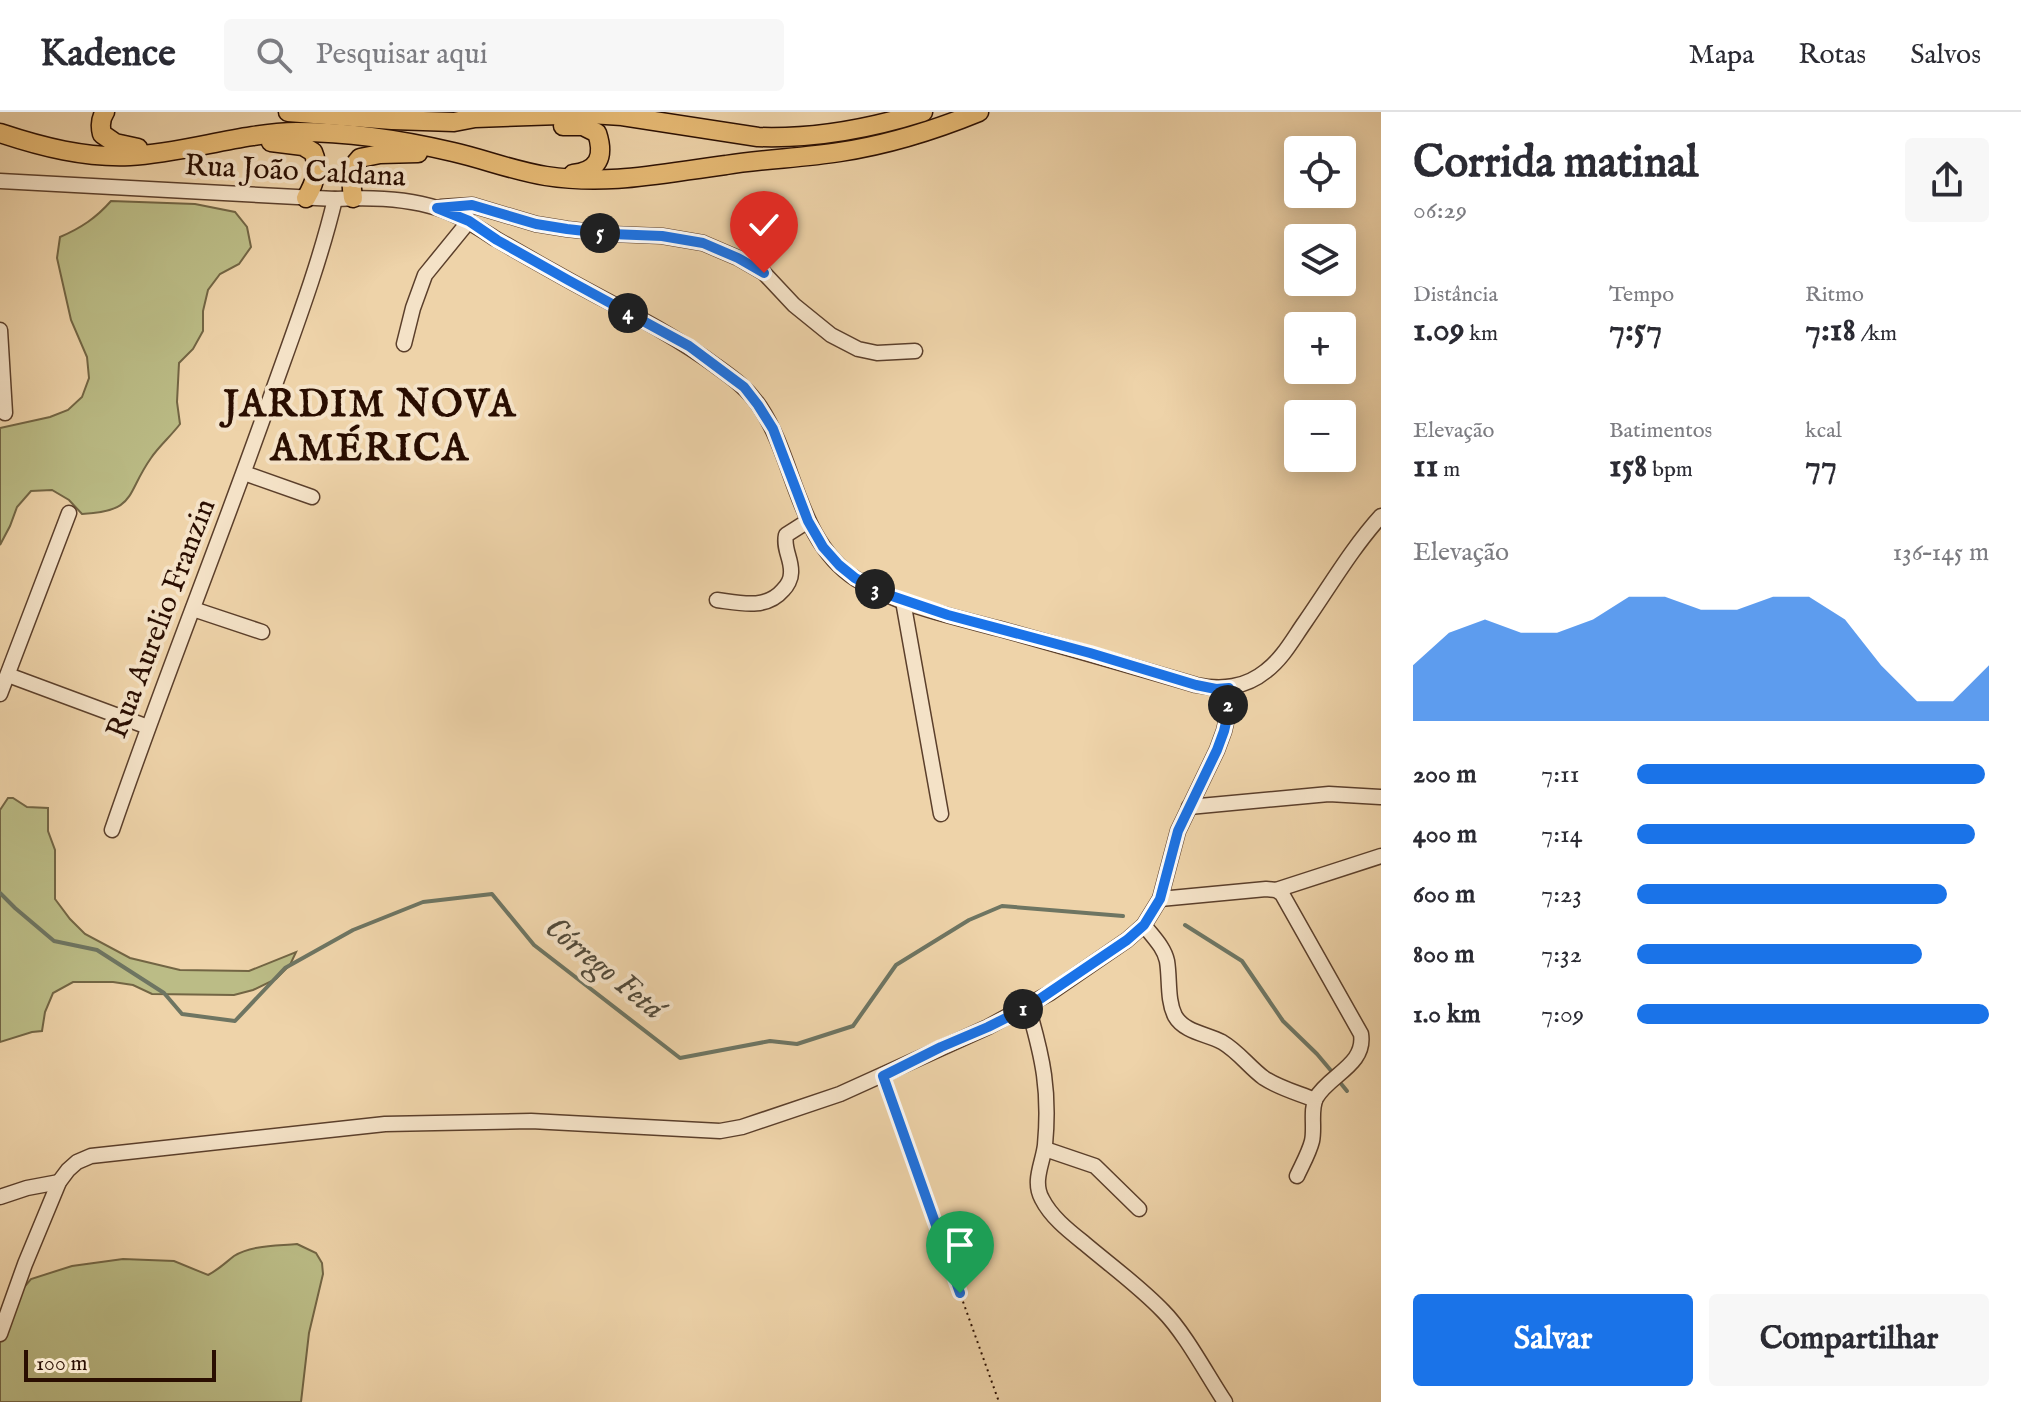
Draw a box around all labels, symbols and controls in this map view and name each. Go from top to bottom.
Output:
search box [224,19,784,91]
text: Kadence [40,31,176,79]
icon: search [252,33,296,77]
text: Pesquisar aqui [316,36,488,74]
text: Mapa [1689,38,1754,73]
text: Rotas [1798,38,1866,73]
text: Salvos [1910,38,1981,73]
map controls [1284,136,1356,472]
button: locate [1284,136,1356,208]
text: Corrida matinal [1413,136,1698,192]
button: share [1905,138,1989,222]
street label: Rua João Caldana [183,147,407,197]
pin [730,191,798,273]
text: 06:29 [1413,194,1467,227]
icon: check [742,203,786,247]
pin: 5 [580,213,620,253]
text: 5 [596,219,604,247]
button: layers [1284,224,1356,296]
text: Distância [1413,281,1498,309]
text: Tempo [1609,281,1674,309]
text: Ritmo [1805,281,1864,309]
pin: 4 [608,293,648,333]
text: 4 [623,299,633,327]
text: 1.09 [1413,309,1465,352]
text: 7:57 [1609,309,1662,352]
text: 7:18 [1805,309,1856,352]
button: + [1284,312,1356,384]
text: km [1465,320,1498,348]
text: /km [1856,320,1897,348]
district label: JARDIM NOVA AMÉRICA [218,382,517,474]
button: − [1284,400,1356,472]
text: Elevação [1413,417,1494,445]
text: Batimentos [1609,417,1712,445]
text: kcal [1805,417,1842,445]
text: 11 [1413,445,1438,488]
text: 158 [1609,445,1647,488]
text: 77 [1805,445,1837,488]
text: m [1438,456,1460,484]
text: bpm [1647,456,1693,484]
street label: Rua Aurelio Franzin [99,494,225,744]
text: Elevação [1413,536,1509,569]
text: 136–145 m [1892,536,1989,569]
pin: 3 [855,569,895,609]
text: 3 [871,575,879,603]
pin: 2 [1208,685,1248,725]
text: 2 [1223,691,1233,719]
text: 200 m [1413,758,1477,791]
text: 7:11 [1541,758,1579,791]
text: 400 m [1413,818,1477,851]
text: 7:14 [1541,818,1582,851]
text: 600 m [1413,878,1475,911]
text: 7:23 [1541,878,1582,911]
water label: Córrego Fetá [536,908,675,1032]
text: 800 m [1413,938,1475,971]
text: 7:32 [1541,938,1582,971]
pin: 1 [1003,989,1043,1029]
text: 1 [1019,995,1027,1023]
text: 1.0 km [1413,998,1481,1031]
text: 7:09 [1541,998,1584,1031]
pin [926,1211,994,1293]
icon: arrive [938,1223,982,1267]
button: Salvar [1413,1294,1693,1386]
button: Compartilhar [1709,1294,1989,1386]
scale bar [24,1346,216,1382]
text: 100 m [36,1350,88,1378]

